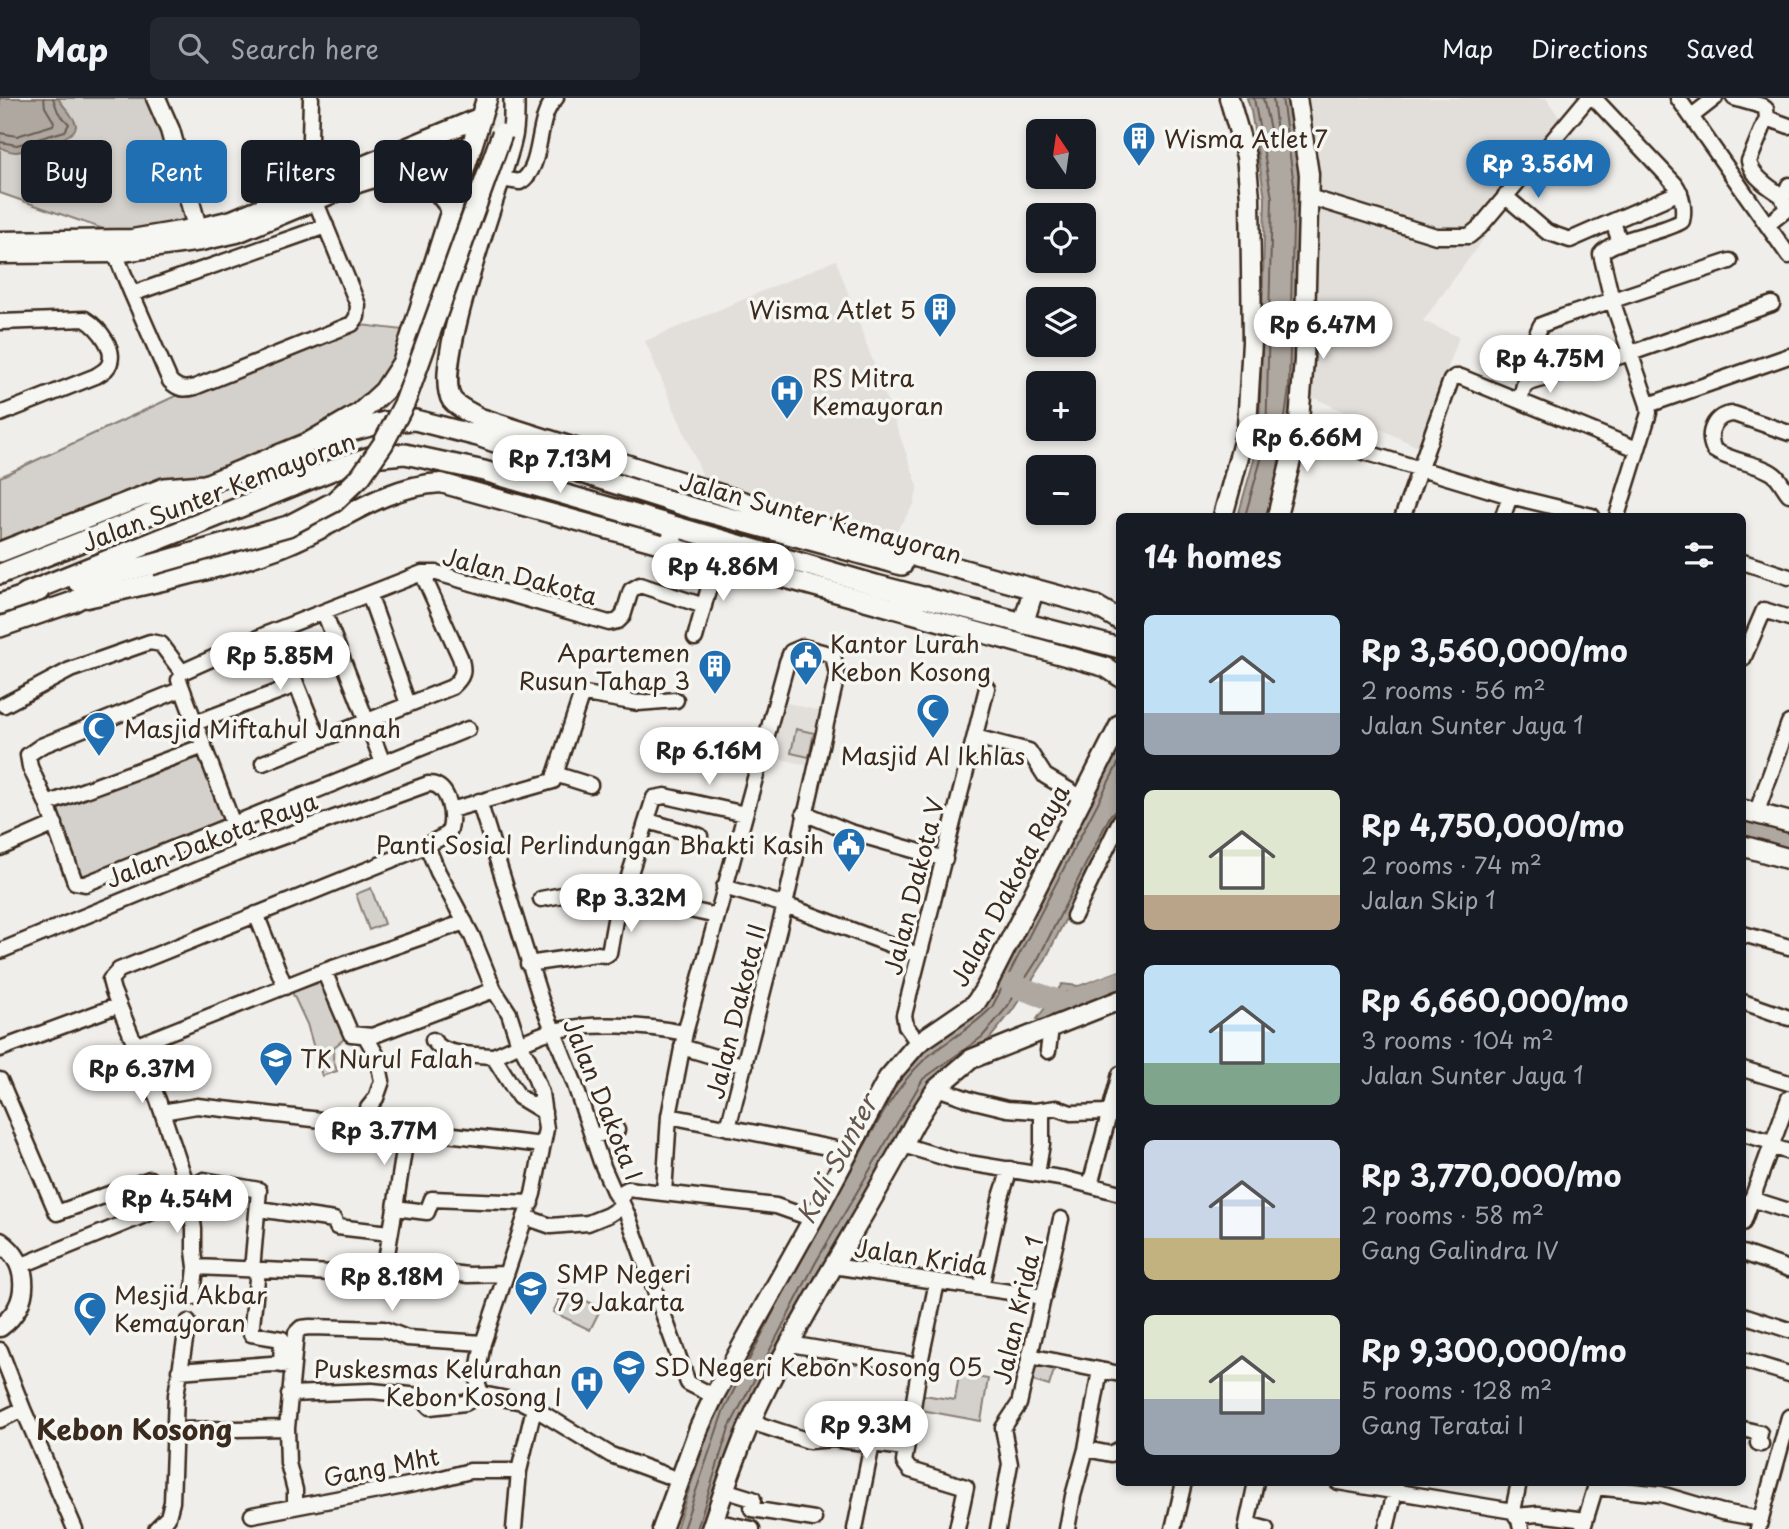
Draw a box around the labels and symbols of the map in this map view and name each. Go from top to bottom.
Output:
north arrow [1026,119,1096,189]
building icon: Wisma Atlet 7 [1120,119,1158,168]
place label: Wisma Atlet 7 [1164,120,1328,156]
pin: Rp 3.56M [1466,140,1610,200]
building icon: Wisma Atlet 5 [921,290,959,339]
place label: Wisma Atlet 5 [749,291,916,327]
pin: Rp 6.47M [1251,302,1395,361]
pin: Rp 4.75M [1478,336,1622,395]
place label: RS Mitra Kemayoran [812,359,944,423]
hospital icon: RS Mitra Kemayoran [768,372,806,421]
pin: Rp 6.66M [1235,414,1379,474]
street label: Jalan Sunter Kemayoran [76,422,360,560]
pin: Rp 7.13M [488,436,632,495]
street label: Jalan Sunter Kemayoran [676,462,966,572]
street label: Jalan Dakota [439,537,602,613]
pin: Rp 4.86M [651,544,795,603]
place label: Kantor Lurah Kebon Kosong [830,625,991,689]
pin: Rp 5.85M [208,632,352,692]
place label: Apartemen Rusun Tahap 3 [518,634,690,698]
public building icon: Kantor Lurah Kebon Kosong [787,638,825,687]
building icon: Apartemen Rusun Tahap 3 [696,647,734,696]
mosque icon: Masjid Al Ikhlas [914,691,952,740]
mosque icon: Masjid Miftahul Jannah [80,709,118,758]
place label: Masjid Miftahul Jannah [124,710,401,746]
pin: Rp 6.16M [637,728,781,787]
place label: Masjid Al Ikhlas [841,737,1025,773]
street label: Jalan Dakota Raya [940,778,1078,992]
street label: Jalan Dakota Raya [100,782,322,896]
street label: Jalan Dakota V [874,793,952,979]
public building icon: Panti Sosial Perlindungan Bhakti Kasih [830,825,868,874]
place label: Panti Sosial Perlindungan Bhakti Kasih [376,826,824,862]
pin: Rp 3.32M [559,874,703,934]
street label: Jalan Dakota II [696,920,774,1102]
street label: Jalan Dakota I [555,1013,653,1185]
school or university icon: TK Nurul Falah [257,1039,295,1088]
place label: TK Nurul Falah [300,1040,473,1076]
pin: Rp 6.37M [70,1046,214,1105]
water label: Kali Sunter [786,1084,888,1230]
pin: Rp 3.77M [312,1108,456,1167]
pin: Rp 4.54M [105,1176,249,1235]
street label: Jalan Krida [852,1229,990,1283]
street label: Jalan Krida 1 [982,1232,1052,1388]
pin: Rp 8.18M [320,1254,464,1313]
place label: SMP Negeri 79 Jakarta [556,1255,691,1319]
school or university icon: SMP Negeri 79 Jakarta [512,1268,550,1317]
place label: Mesjid Akbar Kemayoran [114,1276,267,1340]
mosque icon: Mesjid Akbar Kemayoran [71,1289,109,1338]
school or university icon: SD Negeri Kebon Kosong 05 [610,1347,648,1396]
place label: SD Negeri Kebon Kosong 05 [654,1348,983,1384]
place label: Puskesmas Kelurahan Kebon Kosong I [314,1350,562,1414]
hospital icon: Puskesmas Kelurahan Kebon Kosong I [568,1363,606,1412]
pin: Rp 9.3M [801,1402,931,1461]
district label: Kebon Kosong [36,1407,232,1450]
street label: Gang Mht [320,1437,442,1495]

